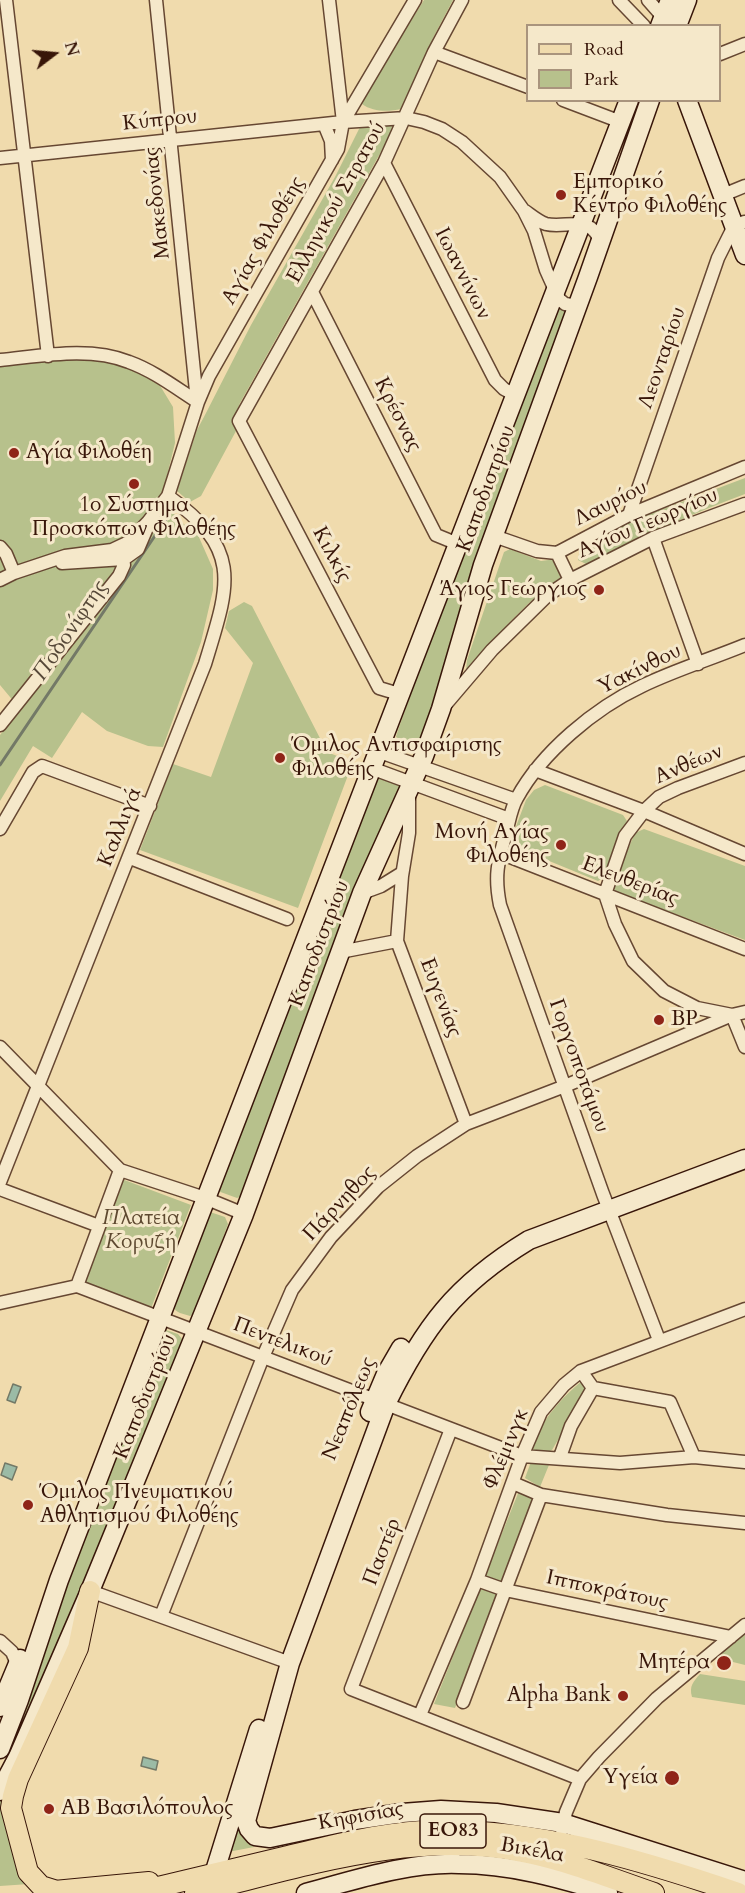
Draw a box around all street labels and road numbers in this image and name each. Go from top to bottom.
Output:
street label: Κύπρου [122,105,198,137]
street label: Ελληνικού Στρατού [282,118,392,288]
street label: Μακεδονίας [140,146,176,260]
street label: Αγίας Φιλοθέης [217,172,311,310]
street label: Ιωαννίνων [428,224,496,324]
street label: Λεονταρίου [634,304,692,412]
street label: Κρέσνας [368,374,426,456]
street label: Καποδιστρίου [452,422,522,556]
street label: Λαυρίου [570,476,652,532]
street label: Αγίου Γεωργίου [574,483,722,565]
street label: Κιλκίς [306,523,356,587]
street label: Υακίνθου [594,639,686,701]
street label: Ανθέων [651,739,727,791]
street label: Καλλιγά [94,783,148,871]
street label: Ελευθερίας [578,852,682,912]
street label: Καποδιστρίου [284,877,356,1011]
street label: Ευγενίας [413,955,467,1041]
street label: Γοργοποτάμου [542,996,614,1136]
street label: Πάρνηθος [299,1161,381,1247]
street label: Πεντελικού [229,1313,335,1373]
street label: Καποδιστρίου [109,1331,183,1463]
street label: Νεαπόλεως [318,1354,382,1464]
street label: Φλέμινγκ [479,1405,535,1493]
street label: Παστέρ [359,1515,407,1589]
street label: Ιπποκράτους [544,1566,670,1616]
street label: Κηφισίας [316,1797,406,1837]
road number: ΕΟ83 [420,1814,486,1848]
street label: Βικέλα [498,1833,566,1869]

